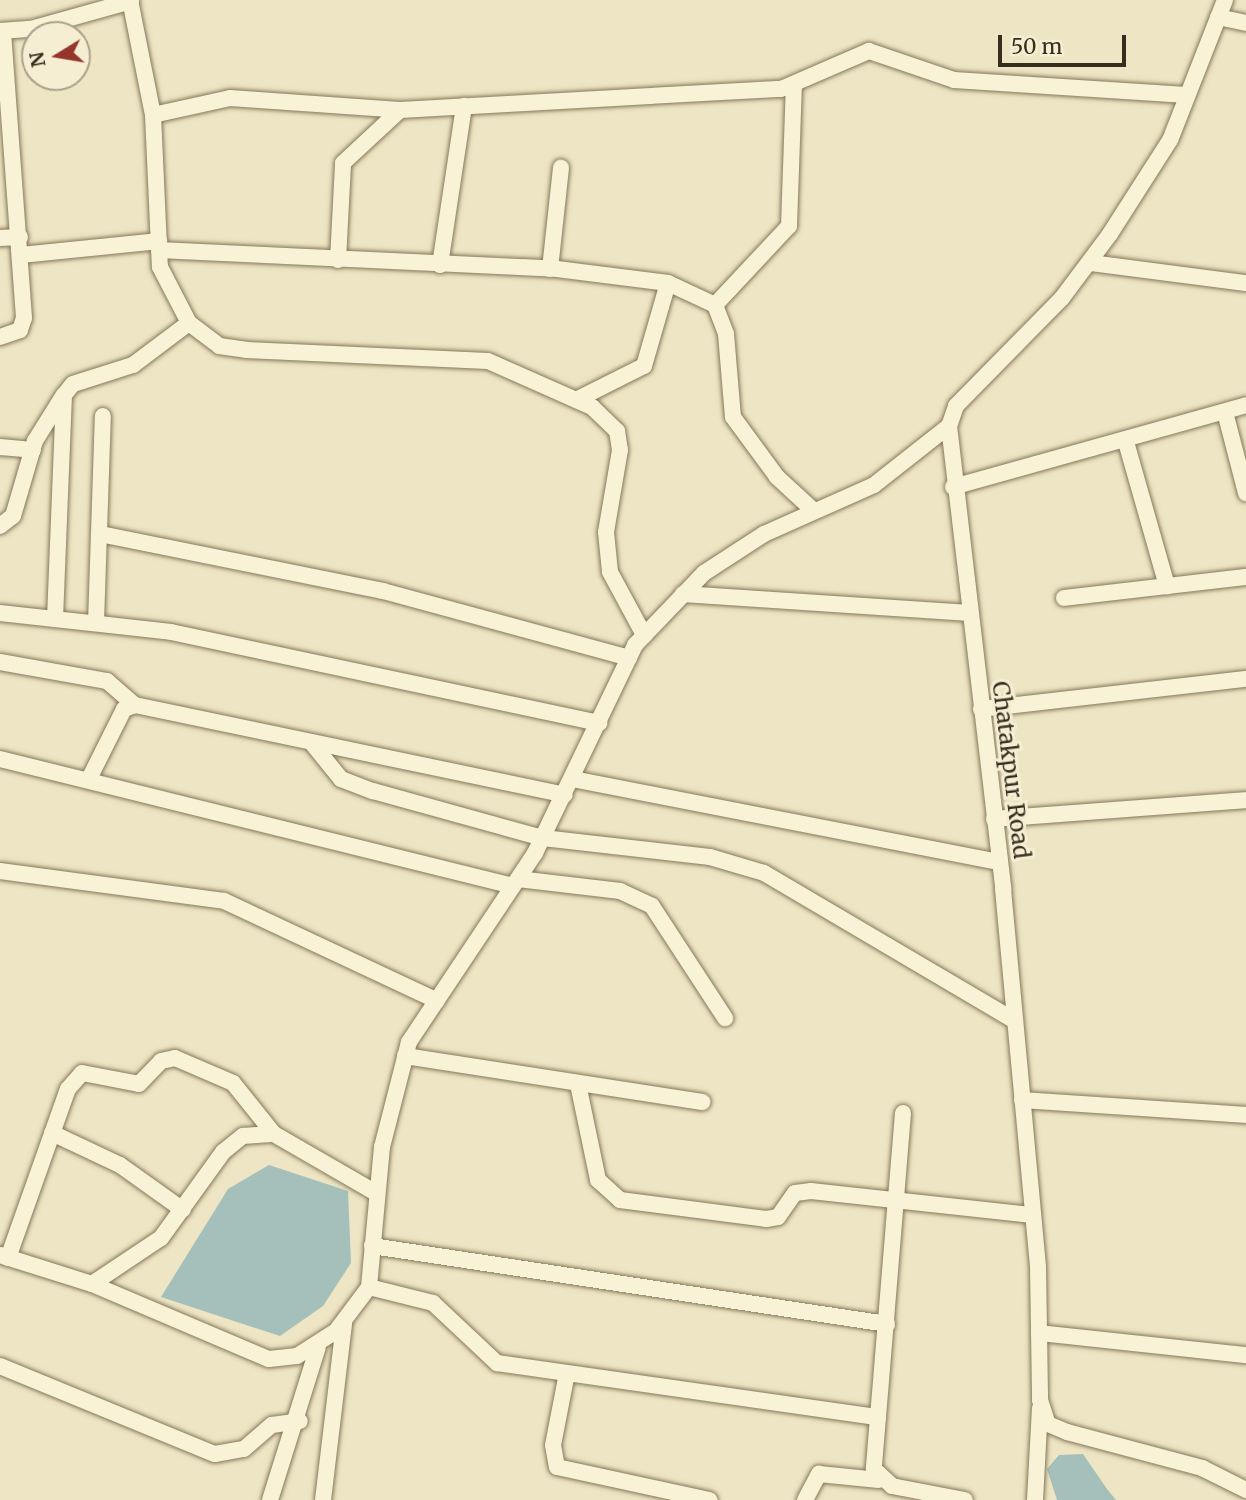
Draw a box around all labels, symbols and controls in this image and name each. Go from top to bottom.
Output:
north arrow [21,21,91,91]
scale bar [1001,21,1129,65]
text: 50 m [1011,33,1062,60]
text: N [24,50,51,69]
street label: Chatakpur Road [986,680,1036,860]

